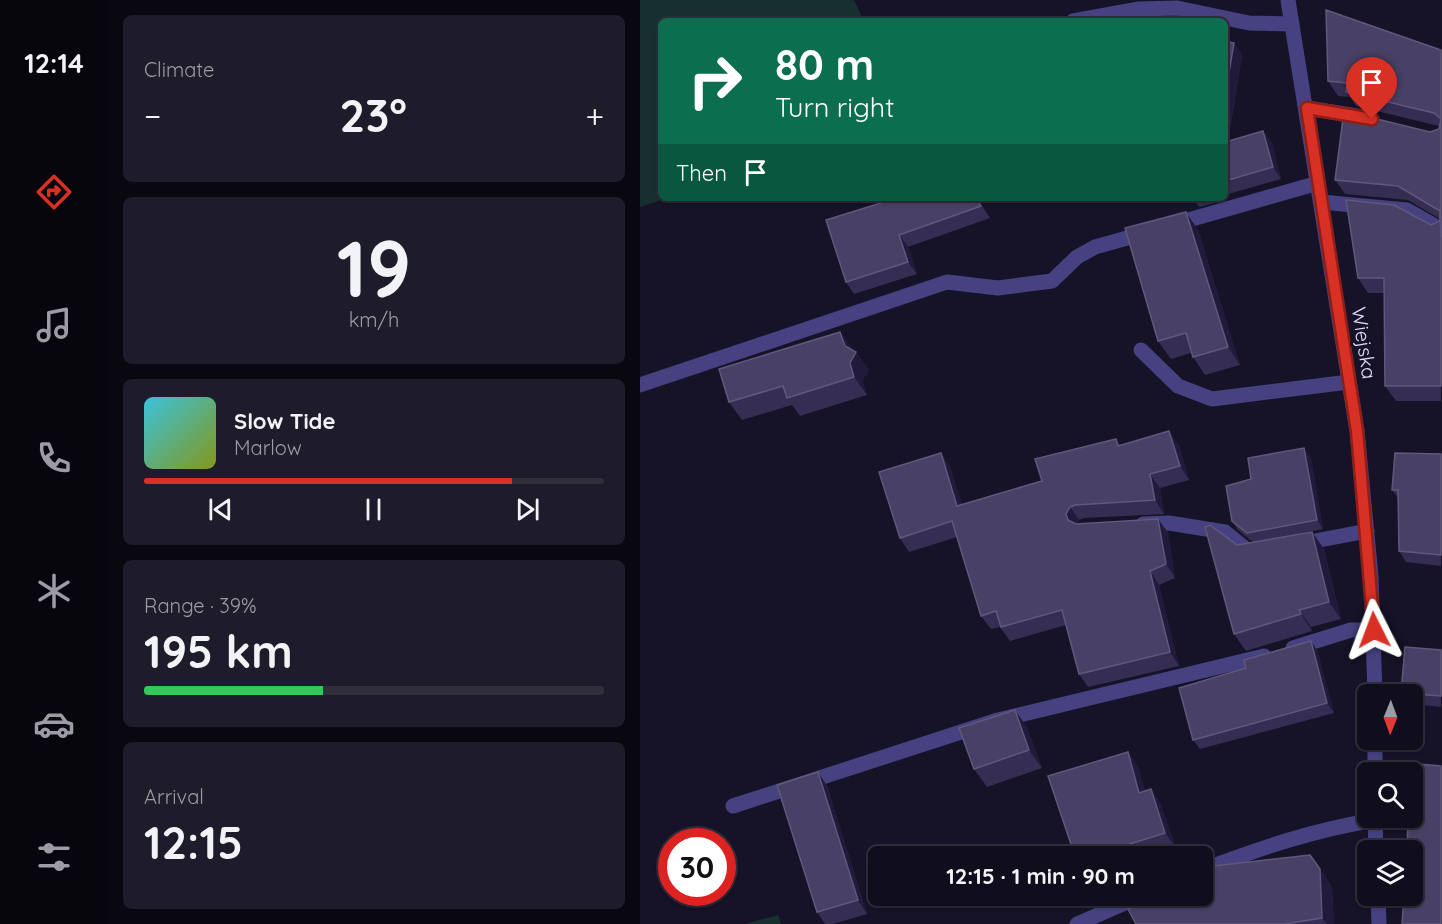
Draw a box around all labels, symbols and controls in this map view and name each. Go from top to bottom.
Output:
text: 80 m [775,38,874,91]
icon: right [676,42,754,120]
text: 12:14 [24,46,84,80]
text: Climate [144,57,214,82]
pin [1346,57,1397,119]
icon: arrive [1355,66,1388,99]
text: 23° [340,87,407,143]
text: Turn right [775,90,894,124]
text: − [144,95,161,136]
text: + [585,95,604,136]
icon: arrive [739,156,772,189]
text: Then [676,159,727,187]
icon: directions [33,171,75,213]
text: 19 [337,219,411,317]
icon: music [33,304,75,346]
street label: Wiejska [1346,305,1383,381]
text: km/h [349,307,399,332]
text: Slow Tide [234,407,335,435]
text: Marlow [234,435,302,460]
icon: phone [33,437,75,479]
icon: previous [204,493,237,526]
icon: pause [357,493,390,526]
icon: next [511,493,544,526]
icon: climate [33,570,75,612]
text: Range · 39% [144,593,257,618]
position arrow [1342,598,1406,662]
text: 195 km [144,623,293,679]
north arrow [1357,684,1423,750]
map controls [1357,684,1423,906]
icon: car [33,703,75,745]
button: search [1357,762,1423,828]
text: Arrival [144,784,204,809]
text: 12:15 [144,814,243,870]
speed limit sign: 30 [658,828,736,906]
icon: filters [33,836,75,878]
button: layers [1357,840,1423,906]
text: 12:15 · 1 min · 90 m [946,862,1135,890]

